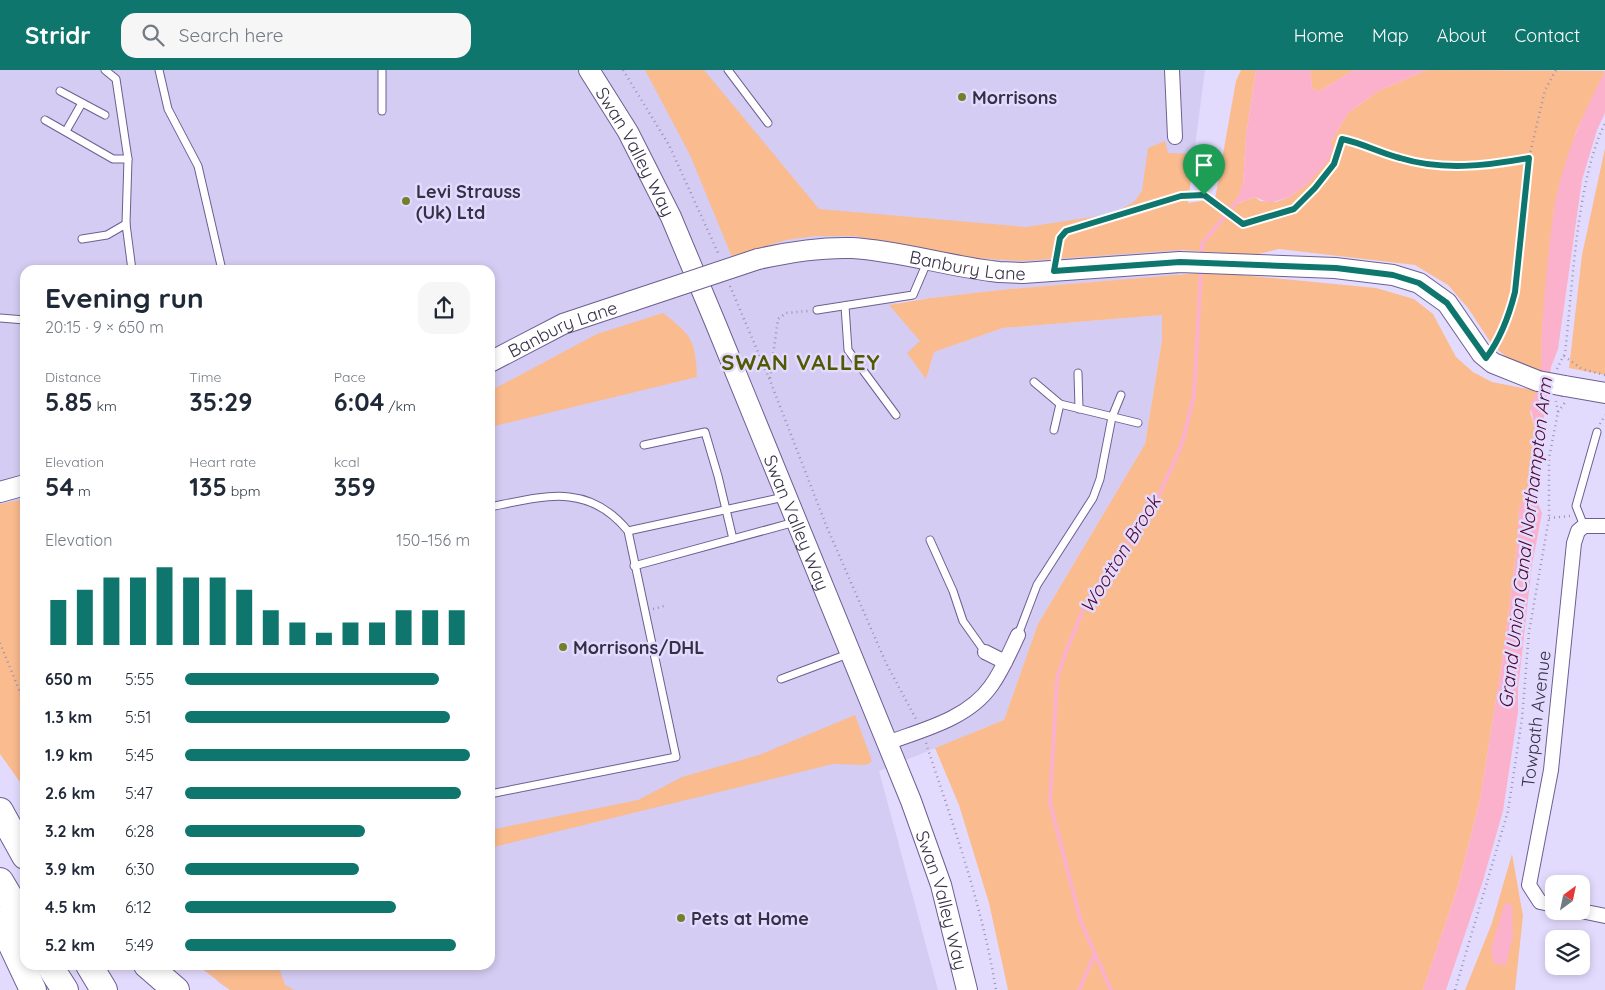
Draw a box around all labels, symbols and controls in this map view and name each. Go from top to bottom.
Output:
search box [121,13,471,58]
text: Stridr [25,20,91,50]
icon: search [139,21,167,49]
text: Search here [179,23,284,47]
text: Home [1294,24,1344,47]
text: Map [1372,24,1409,47]
text: About [1437,24,1487,47]
text: Contact [1515,24,1580,47]
street label: Swan Valley Way [591,82,680,220]
place label: Morrisons [972,86,1057,109]
marker: Morrisons [956,91,968,103]
pin [1183,144,1225,195]
icon: arrive [1190,151,1218,179]
place label: Levi Strauss (Uk) Ltd [416,180,521,224]
marker: Levi Strauss (Uk) Ltd [400,195,412,207]
street label: Banbury Lane [908,245,1026,285]
text: Evening run [45,280,204,315]
button: share [418,282,470,334]
street label: Banbury Lane [504,295,620,362]
text: 20:15 · 9 × 650 m [45,317,164,337]
district label: SWAN VALLEY [721,348,881,376]
text: Distance [45,368,101,386]
text: Time [189,368,221,386]
text: Pace [334,368,366,386]
water label: Grand Union Canal Northampton Arm [1493,376,1557,710]
text: 5.85 [45,386,93,417]
text: 35:29 [189,386,252,417]
text: 6:04 [334,386,384,417]
text: km [93,397,117,415]
text: /km [384,397,416,415]
street label: Swan Valley Way [759,451,835,594]
text: Elevation [45,453,104,471]
text: Heart rate [189,453,256,471]
text: kcal [334,453,360,471]
text: 54 [45,471,74,502]
text: 135 [189,471,227,502]
text: 359 [334,471,376,502]
text: m [74,482,91,500]
text: bpm [227,482,260,500]
water label: Wootton Brook [1074,489,1167,617]
text: Elevation [45,530,112,550]
text: 150–156 m [396,530,470,550]
place label: Morrisons/DHL [573,636,704,659]
marker: Morrisons/DHL [557,641,569,653]
street label: Towpath Avenue [1516,649,1556,789]
text: 650 m [45,669,92,689]
text: 5:55 [125,669,154,689]
text: 1.3 km [45,707,92,727]
text: 5:51 [125,707,151,727]
text: 1.9 km [45,745,93,765]
text: 5:45 [125,745,154,765]
text: 2.6 km [45,783,95,803]
text: 5:47 [125,783,153,803]
text: 3.2 km [45,821,95,841]
text: 6:28 [125,821,154,841]
street label: Swan Valley Way [911,827,973,972]
text: 3.9 km [45,859,95,879]
text: 6:30 [125,859,155,879]
north arrow [1545,875,1590,920]
map controls [1545,875,1590,975]
text: 4.5 km [45,897,96,917]
text: 6:12 [125,897,151,917]
place label: Pets at Home [691,907,809,930]
marker: Pets at Home [675,912,687,924]
button: layers [1545,930,1590,975]
text: 5.2 km [45,935,95,955]
text: 5:49 [125,935,154,955]

